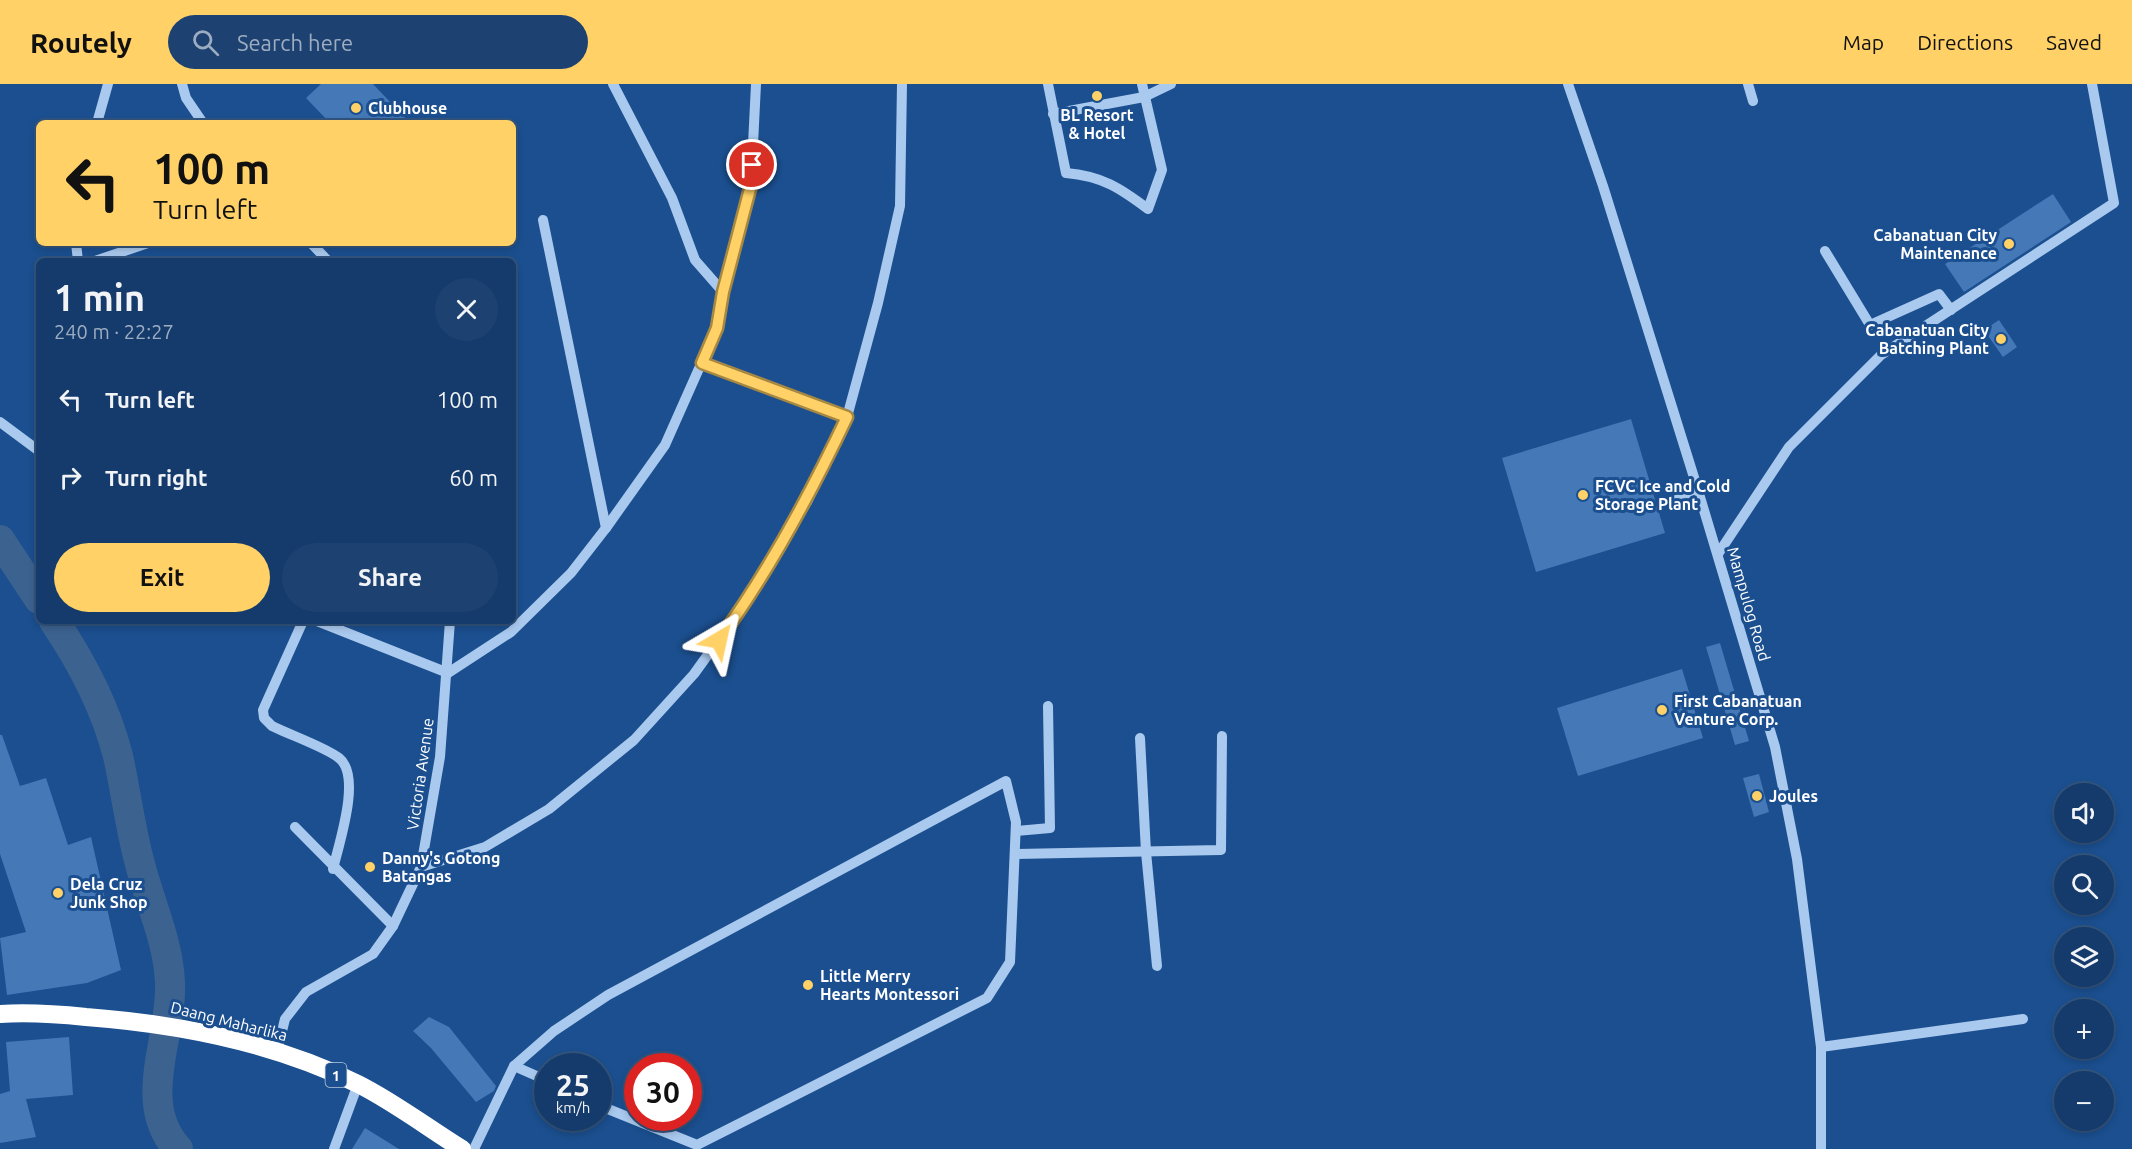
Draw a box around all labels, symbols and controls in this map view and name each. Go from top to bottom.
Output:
search box [168,15,588,69]
icon: search [189,26,222,59]
text: Routely [30,27,132,58]
text: Search here [237,30,353,55]
text: Map [1843,30,1884,54]
text: Directions [1917,30,2013,54]
text: Saved [2046,30,2102,54]
marker: BL Resort & Hotel [1090,89,1104,103]
place label: Clubhouse [368,99,447,117]
marker: Clubhouse [349,101,363,115]
place label: BL Resort & Hotel [1060,106,1134,142]
pin [726,139,777,190]
icon: left [54,144,132,222]
text: 100 m [153,145,270,192]
icon: arrive [735,148,768,181]
text: Turn left [153,194,257,224]
place label: Cabanatuan City Maintenance [1873,226,1998,262]
marker: Cabanatuan City Maintenance [2002,237,2016,251]
text: 1 min [54,277,145,318]
button: close [435,278,498,341]
text: 240 m · 22:27 [54,320,174,343]
place label: Cabanatuan City Batching Plant [1865,321,1990,357]
marker: Cabanatuan City Batching Plant [1994,332,2008,346]
icon: left [54,383,87,416]
text: Turn left [105,387,195,412]
text: 100 m [437,387,498,412]
icon: right [54,461,87,494]
text: Turn right [105,465,207,490]
text: 60 m [449,465,498,490]
place label: FCVC Ice and Cold Storage Plant [1595,477,1730,513]
marker: FCVC Ice and Cold Storage Plant [1576,488,1590,502]
button: Exit [54,543,270,612]
button: Share [282,543,498,612]
street label: Mampulog Road [1724,545,1774,663]
position arrow [687,608,751,672]
place label: First Cabanatuan Venture Corp. [1674,692,1802,728]
marker: First Cabanatuan Venture Corp. [1655,703,1669,717]
street label: Victoria Avenue [403,717,437,831]
map controls [2054,783,2114,1131]
button: sound [2054,783,2114,843]
place label: Joules [1769,787,1818,805]
marker: Joules [1750,789,1764,803]
place label: Danny's Gotong Batangas [382,849,500,885]
button: search [2054,855,2114,915]
marker: Danny's Gotong Batangas [363,860,377,874]
place label: Dela Cruz Junk Shop [70,875,147,911]
marker: Dela Cruz Junk Shop [51,886,65,900]
button: layers [2054,927,2114,987]
place label: Little Merry Hearts Montessori [820,967,959,1003]
marker: Little Merry Hearts Montessori [801,978,815,992]
street label: Daang Maharlika [169,998,289,1044]
button: + [2054,999,2114,1059]
speed limit sign: 30 [624,1053,702,1131]
road number: 1 [326,1063,346,1087]
text: 25 [556,1068,590,1102]
button: − [2054,1071,2114,1131]
text: km/h [556,1099,590,1116]

